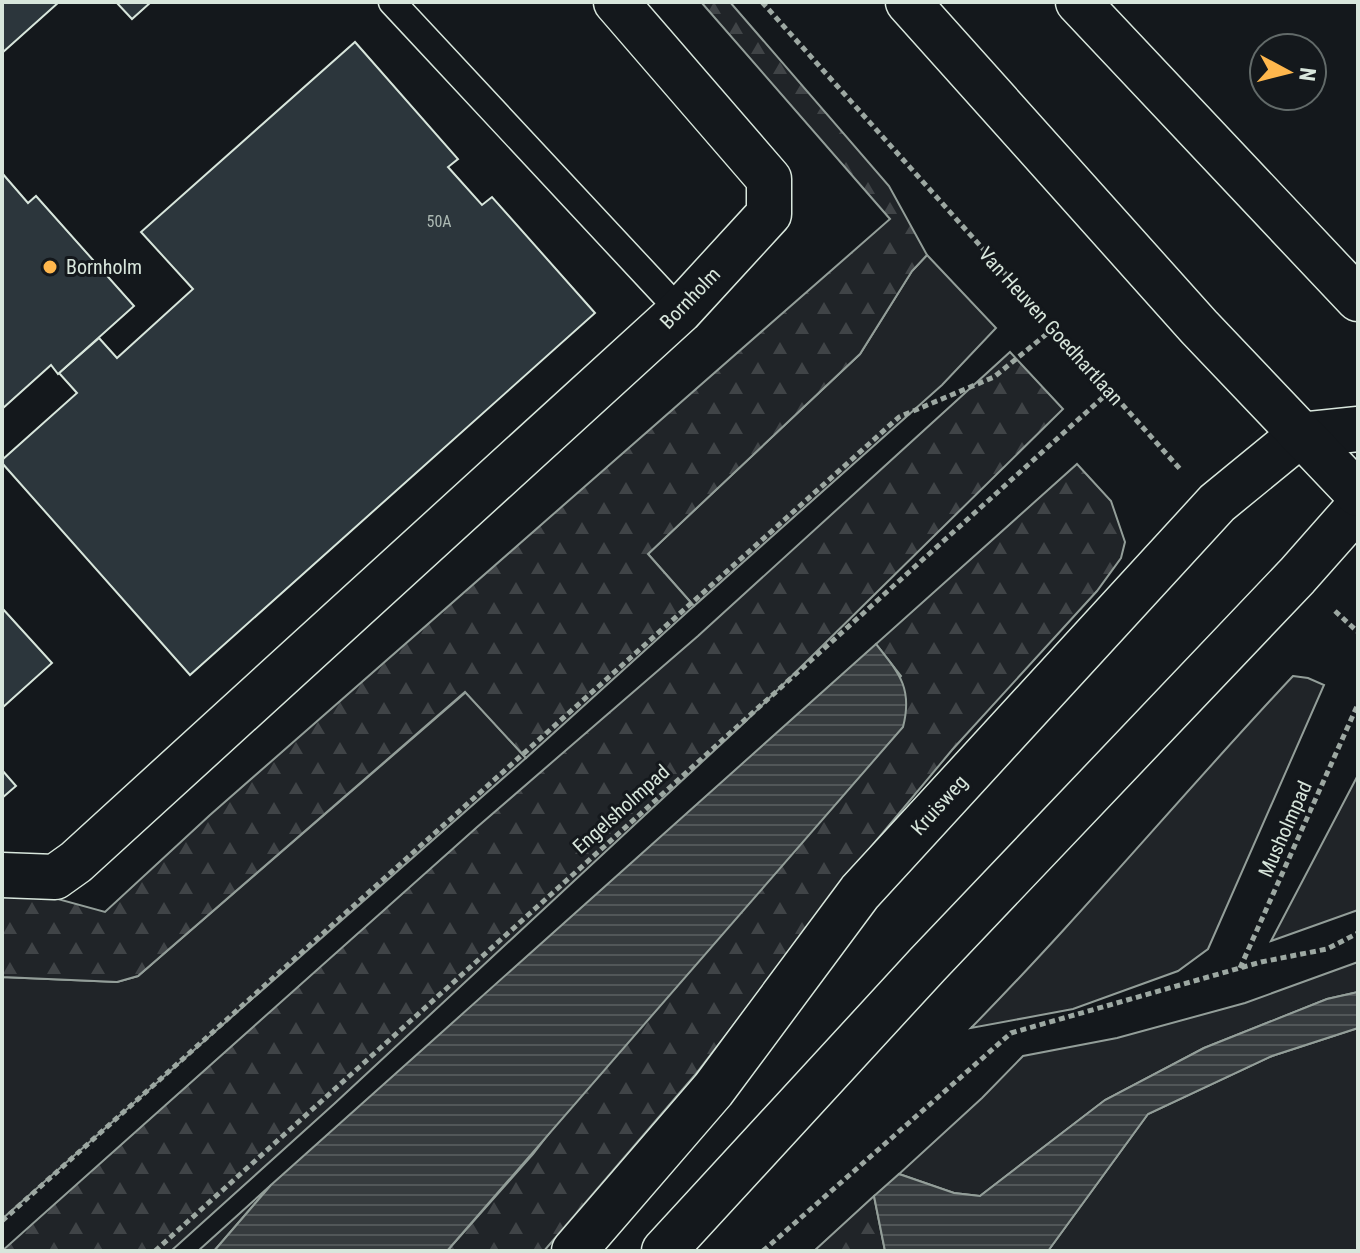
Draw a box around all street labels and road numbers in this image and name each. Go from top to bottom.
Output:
street label: Van Heuven Goedhartlaan [974,242,1128,410]
street label: Bornholm [655,262,725,334]
street label: Engelsholmpad [568,760,674,858]
street label: Kruisweg [906,770,972,840]
street label: Musholmpad [1253,777,1317,881]

